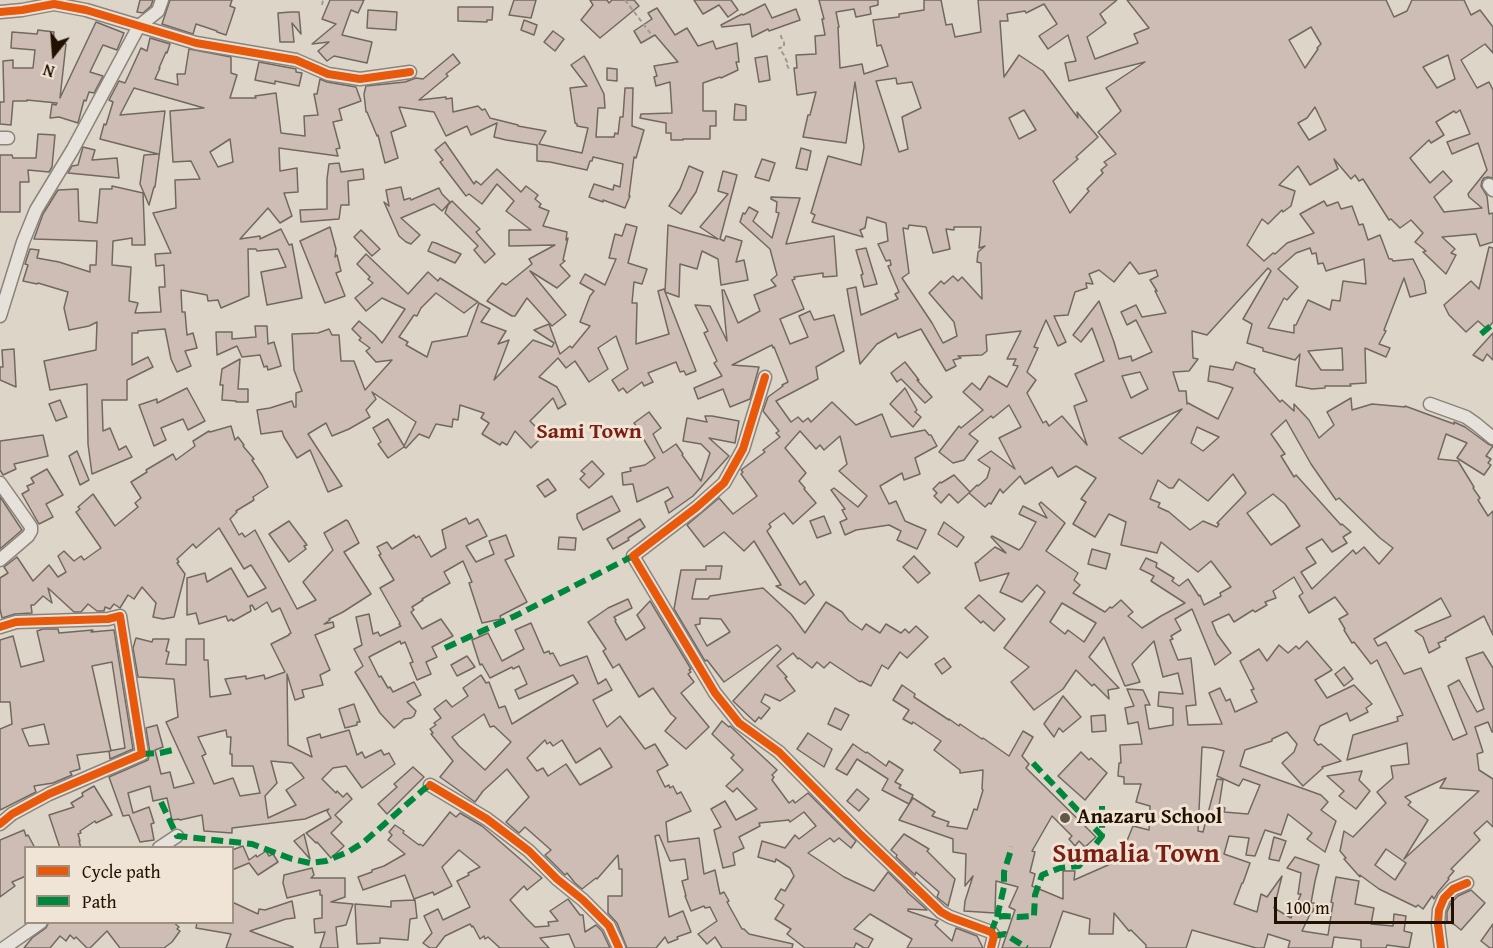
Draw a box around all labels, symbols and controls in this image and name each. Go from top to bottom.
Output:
north arrow [24,24,84,84]
text: N [40,58,57,84]
district label: Sami Town [536,419,642,445]
place label: Anazaru School [1077,805,1222,831]
marker: Anazaru School [1058,811,1072,825]
district label: Sumalia Town [1052,839,1220,871]
legend [24,846,234,924]
text: Cycle path [82,858,161,885]
scale bar [1277,885,1457,923]
text: Path [82,888,117,915]
text: 100 m [1285,894,1330,921]

